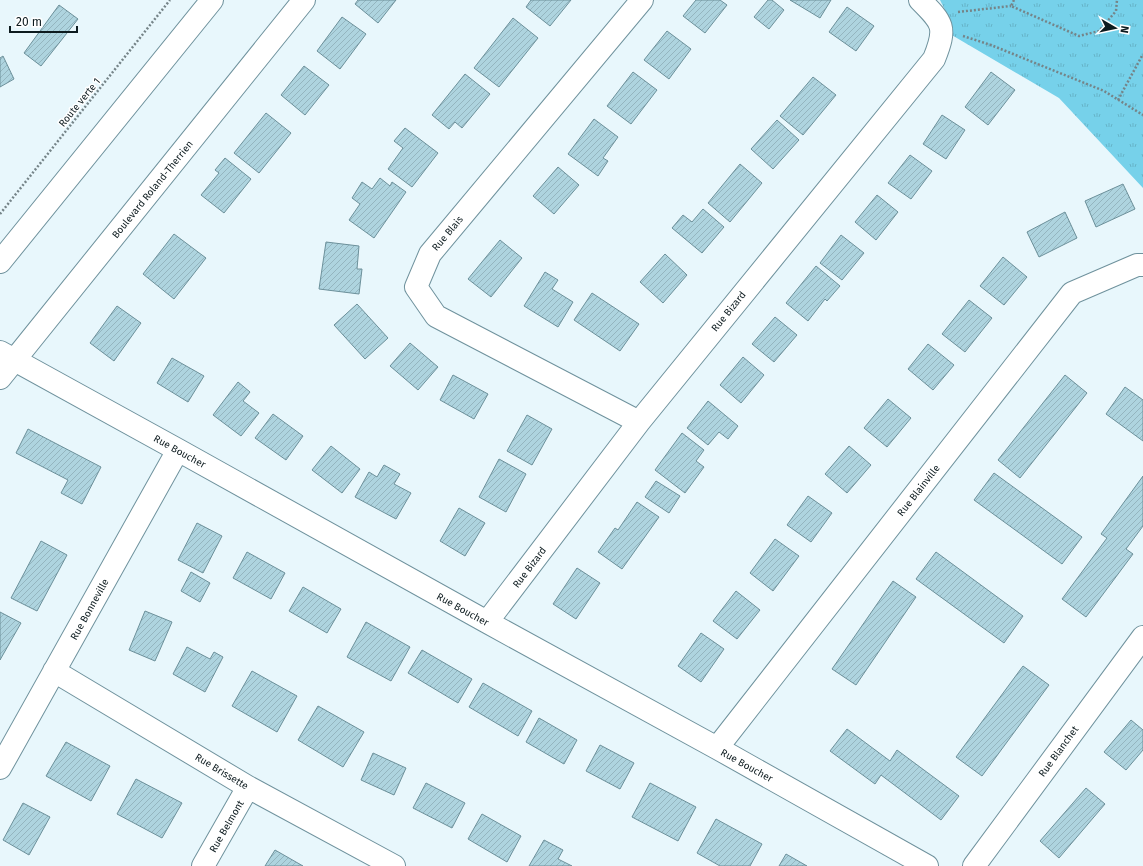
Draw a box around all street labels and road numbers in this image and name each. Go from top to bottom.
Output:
street label: Route verte 1 [56,76,103,129]
street label: Boulevard Roland-Therrien [110,138,196,241]
street label: Rue Blais [430,214,466,254]
street label: Rue Bizard [709,289,749,334]
street label: Rue Boucher [151,433,208,471]
street label: Rue Blainville [895,462,943,519]
street label: Rue Bizard [511,545,549,590]
street label: Rue Bonneville [68,577,112,642]
street label: Rue Boucher [434,591,491,629]
street label: Rue Blanchet [1036,724,1082,779]
street label: Rue Boucher [718,747,775,785]
street label: Rue Brissette [193,751,250,792]
street label: Rue Belmont [207,798,247,855]

